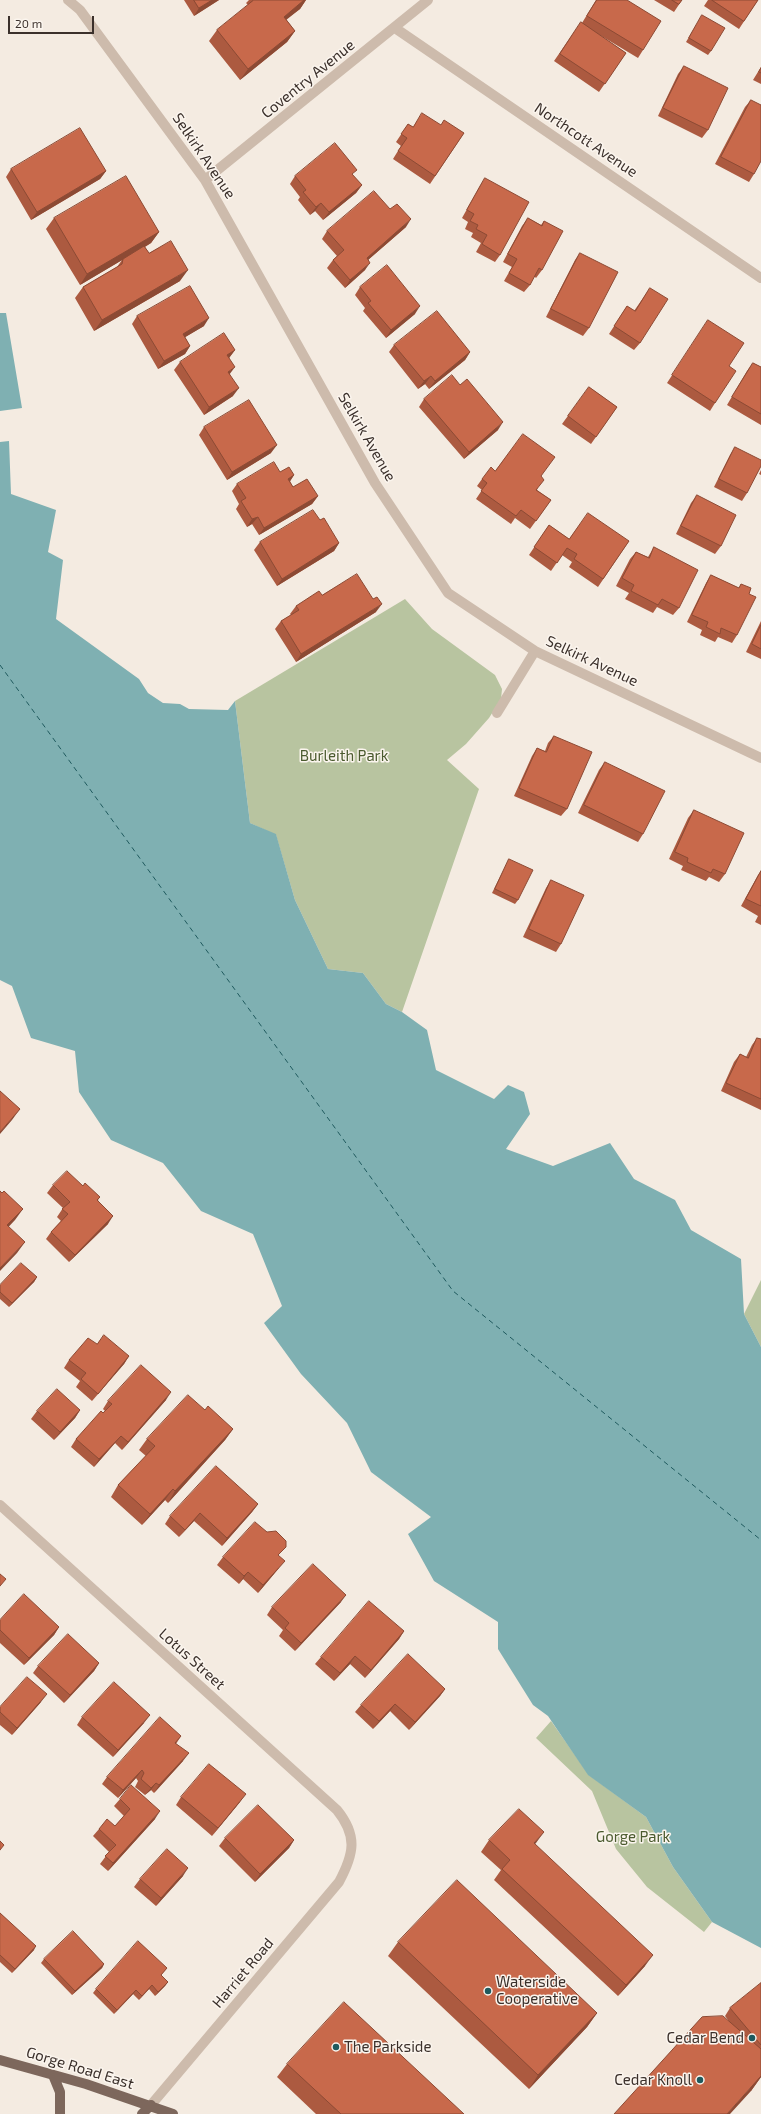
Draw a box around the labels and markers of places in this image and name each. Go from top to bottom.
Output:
place label: Waterside Cooperative [496,1973,578,2008]
marker: Waterside Cooperative [483,1986,493,1996]
place label: Cedar Bend [667,2029,744,2047]
marker: Cedar Bend [747,2033,757,2043]
place label: The Parkside [344,2038,431,2056]
marker: The Parkside [331,2042,341,2052]
place label: Cedar Knoll [614,2071,692,2089]
marker: Cedar Knoll [695,2075,705,2085]

